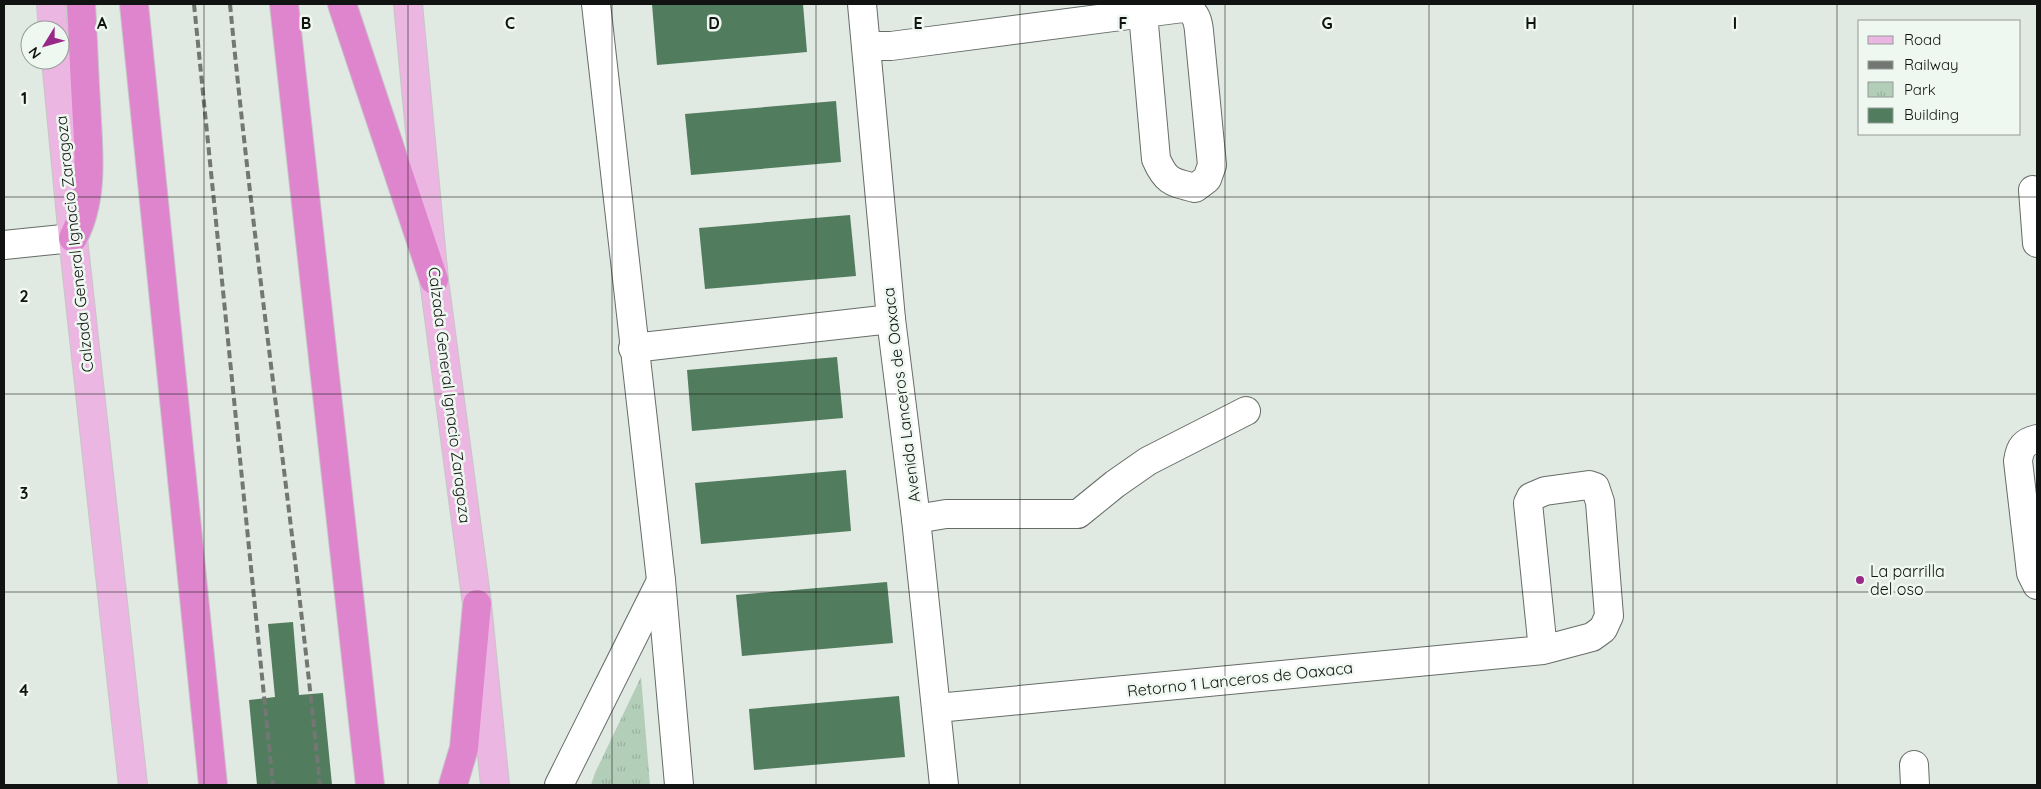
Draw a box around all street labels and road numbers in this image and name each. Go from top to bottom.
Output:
street label: Calzada General Ignacio Zaragoza [51,115,97,373]
street label: Calzada General Ignacio Zaragoza [424,266,476,524]
street label: Avenida Lanceros de Oaxaca [878,286,924,504]
street label: Retorno 1 Lanceros de Oaxaca [1126,657,1354,701]

